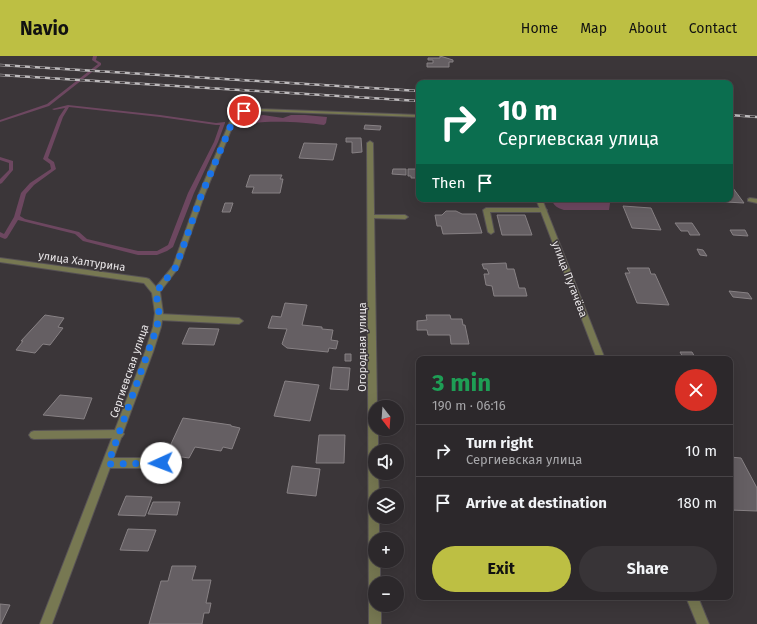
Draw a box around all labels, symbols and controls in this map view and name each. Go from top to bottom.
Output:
text: Navio [20,17,69,40]
text: Home [521,20,558,37]
text: Map [580,20,607,37]
text: About [629,20,667,37]
text: Contact [689,20,737,37]
pin [227,94,261,128]
text: 10 m [498,94,558,127]
icon: right [432,96,484,148]
icon: arrive [233,100,255,122]
text: Сергиевская улица [498,128,659,150]
icon: arrive [474,172,496,194]
text: Then [432,174,466,192]
street label: улица Пугачёва [549,239,590,319]
street label: улица Халтурина [38,249,126,274]
street label: Огородная улица [356,302,369,392]
street label: Сергиевская улица [107,323,152,420]
text: 3 min [432,369,491,397]
button: close [675,369,717,411]
text: 190 m · 06:16 [432,398,506,413]
north arrow [368,400,404,436]
map controls [368,400,404,612]
text: Turn right [466,434,533,452]
icon: right [432,440,454,462]
position arrow [140,442,182,484]
text: 10 m [685,442,717,460]
button: sound [368,444,404,480]
text: Сергиевская улица [466,452,582,467]
button: layers [368,488,404,524]
icon: arrive [432,492,454,514]
text: Arrive at destination [466,494,607,512]
text: 180 m [677,494,717,512]
button: + [368,532,404,568]
button: Exit [432,546,571,592]
button: Share [579,546,717,592]
button: − [368,576,404,612]

